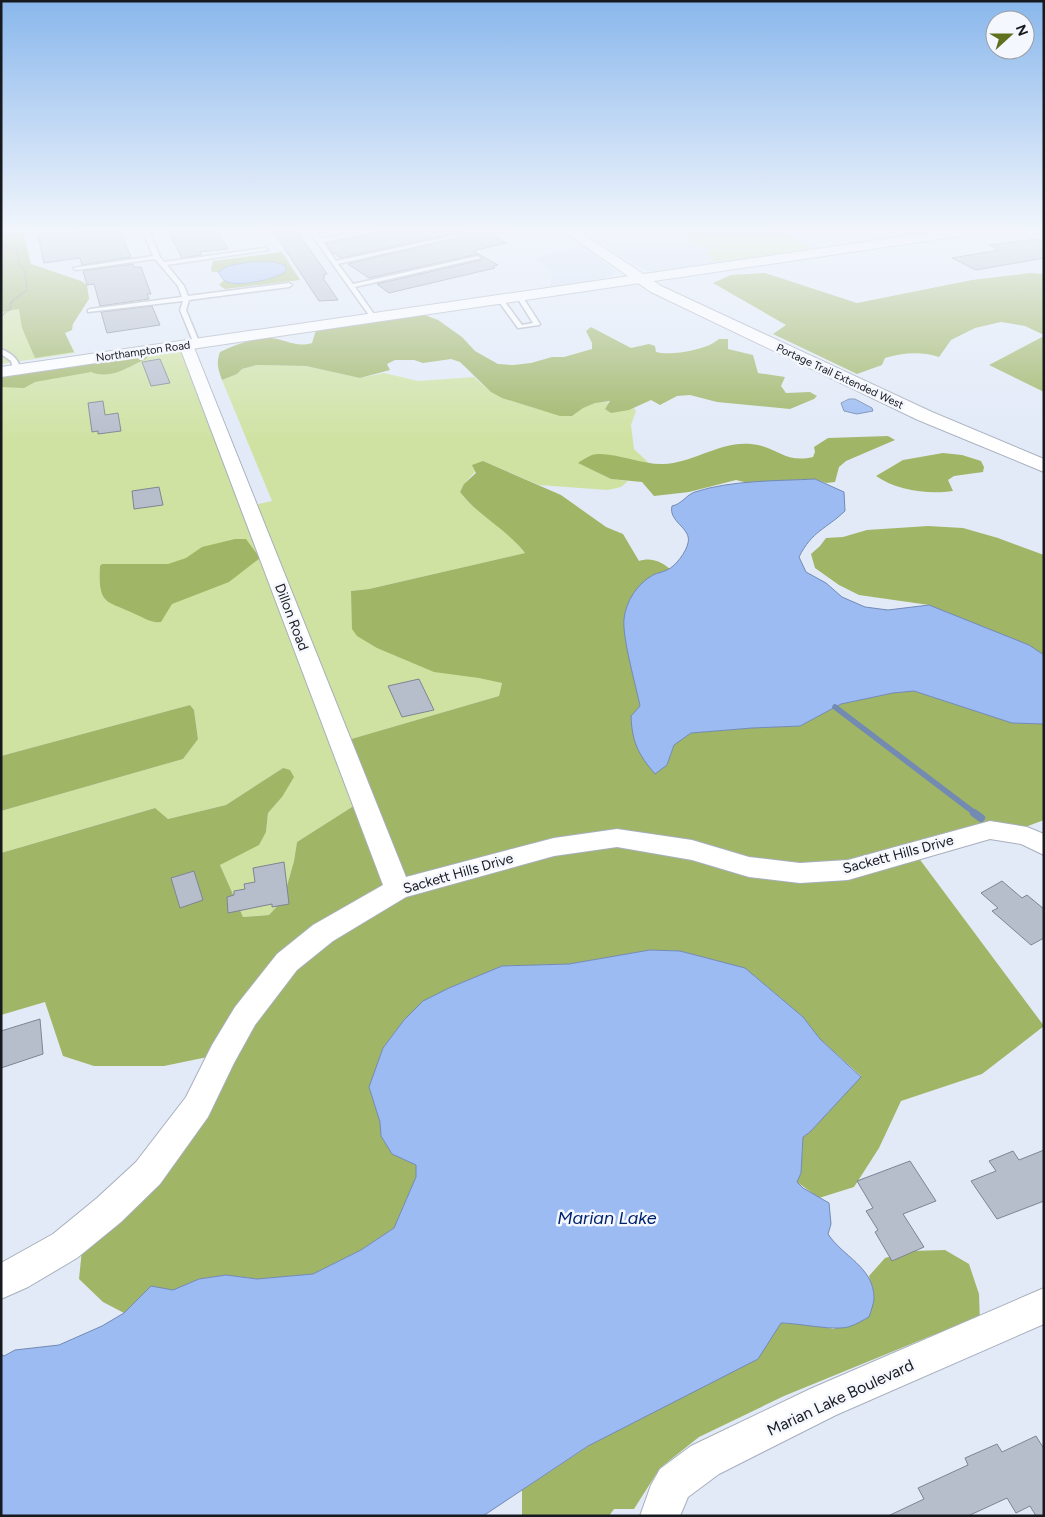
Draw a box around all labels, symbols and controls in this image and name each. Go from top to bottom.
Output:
north arrow [985,10,1035,60]
text: N [1012,22,1032,39]
street label: Northampton Road [95,338,191,365]
street label: Portage Trail Extended West [774,341,905,412]
street label: Dillon Road [271,581,312,653]
street label: Sackett Hills Drive [841,831,956,877]
street label: Sackett Hills Drive [401,850,516,897]
water label: Marian Lake [557,1207,657,1229]
street label: Marian Lake Boulevard [764,1355,917,1440]

